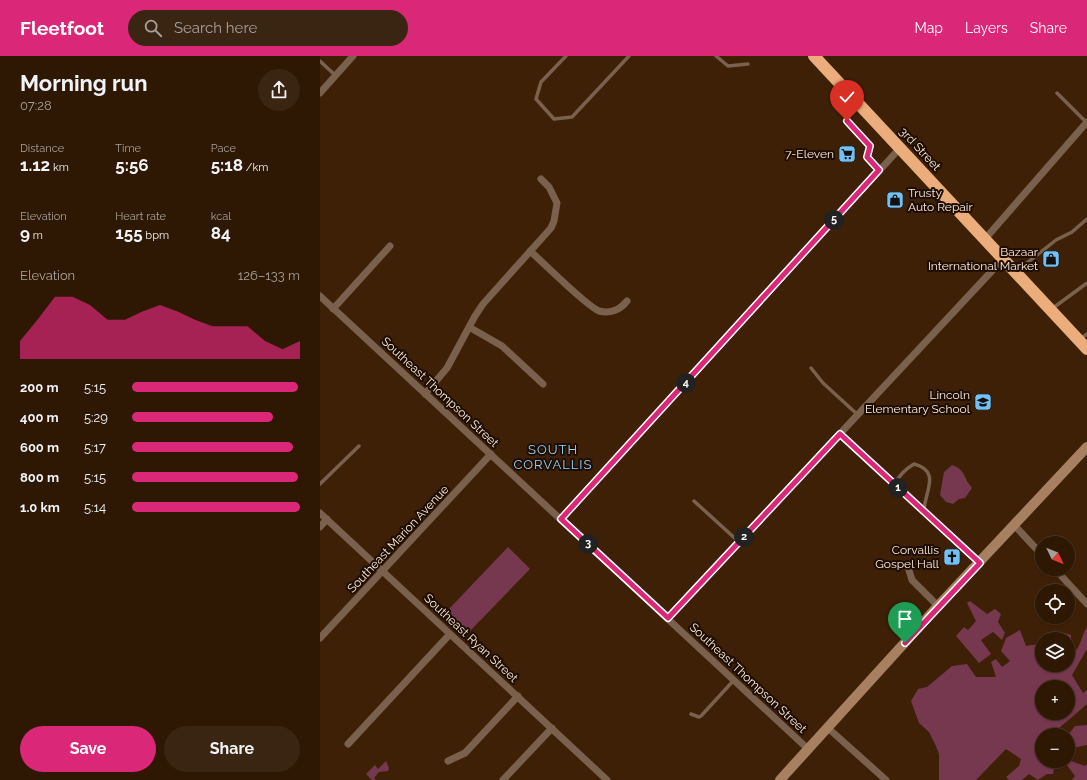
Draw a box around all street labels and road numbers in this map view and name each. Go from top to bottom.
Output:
street label: 3rd Street [896,124,944,174]
street label: Southeast Thompson Street [379,334,501,450]
street label: Southeast Marion Avenue [345,482,451,596]
street label: Southeast Ryan Street [421,591,521,685]
street label: Southeast Thompson Street [687,620,809,736]

